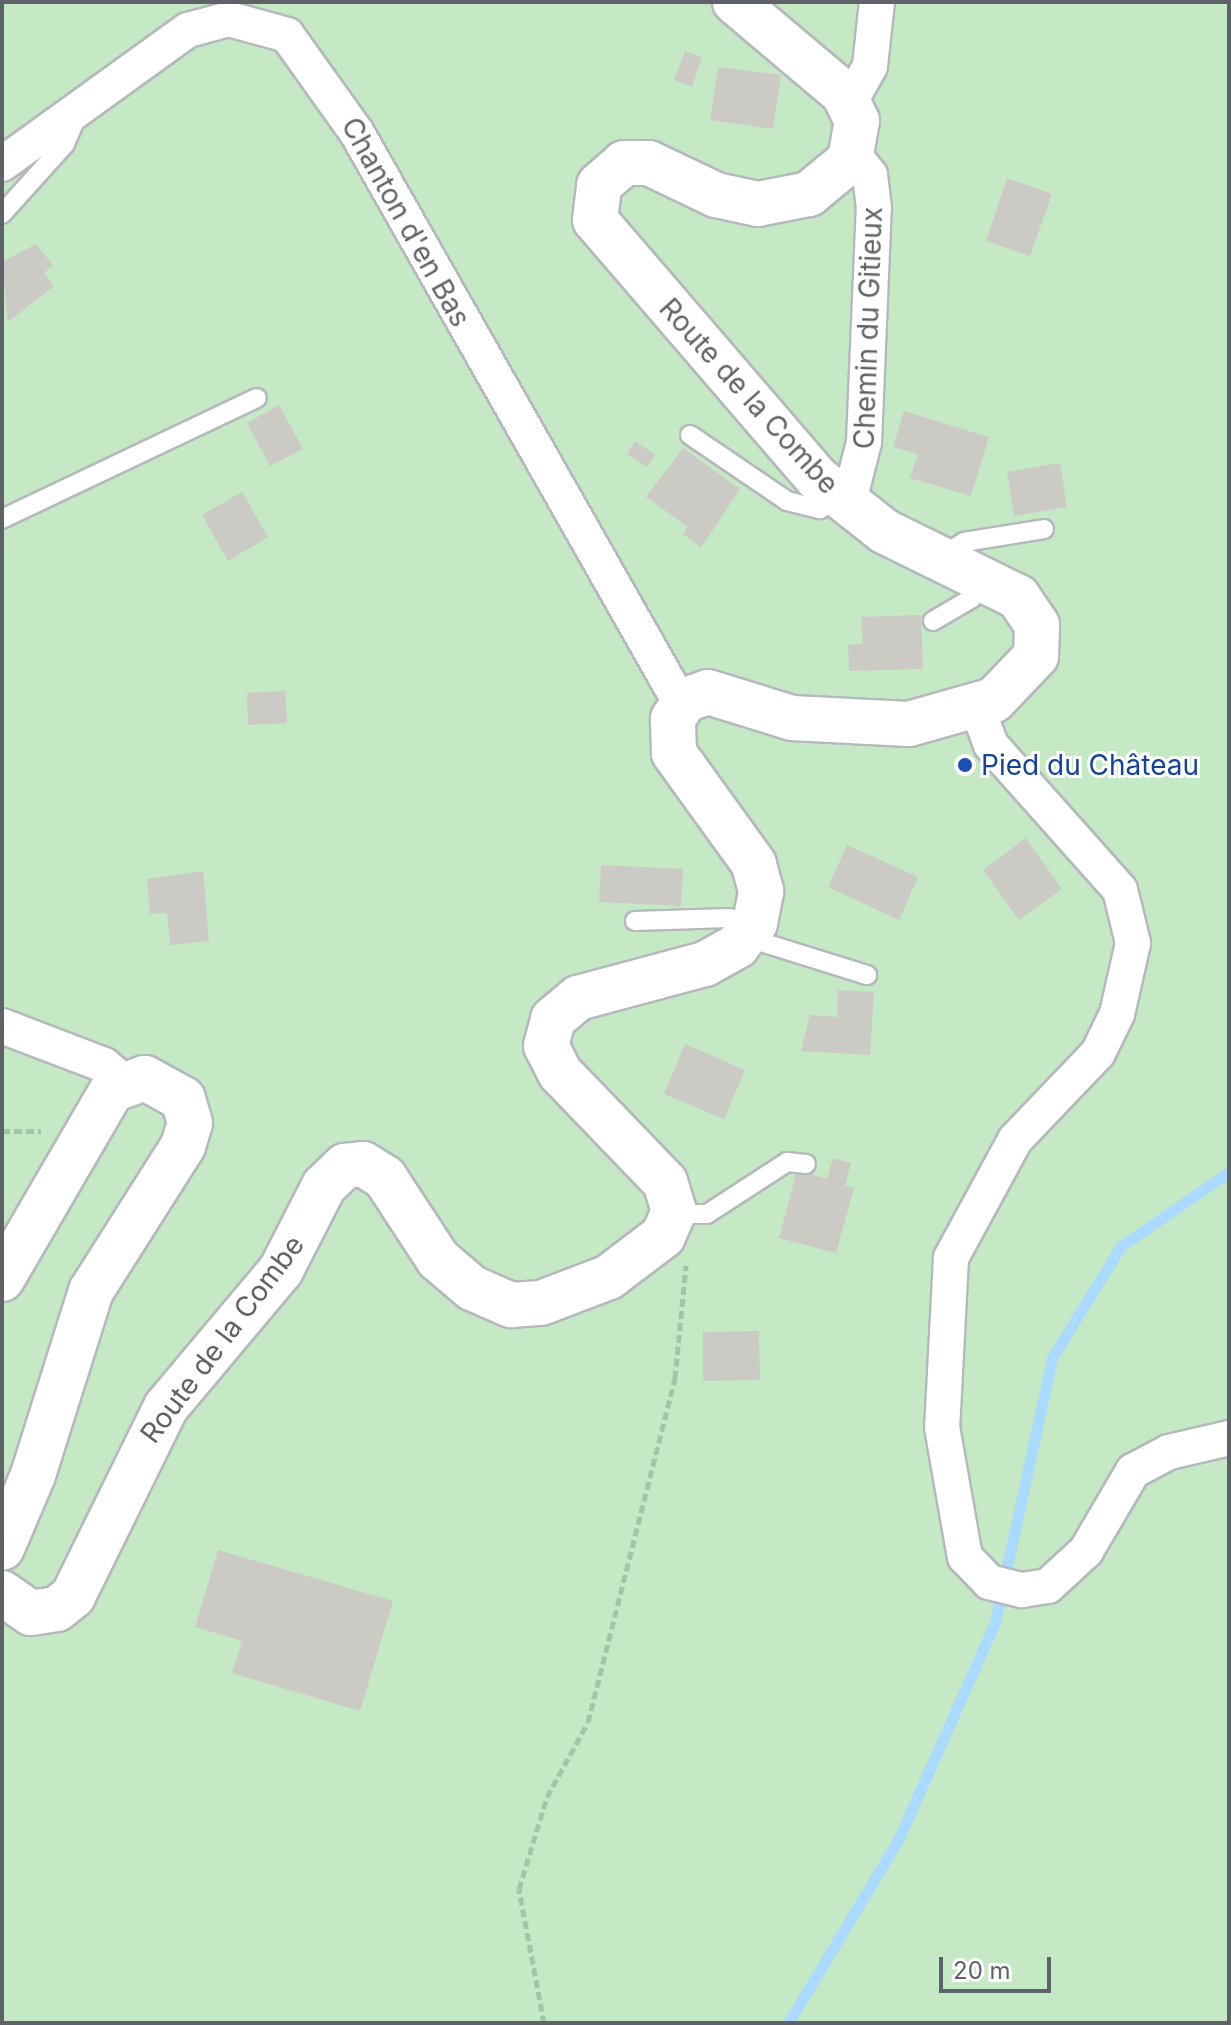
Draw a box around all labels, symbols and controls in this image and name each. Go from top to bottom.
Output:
street label: Chanton d'en Bas [335,111,477,333]
street label: Chemin du Gitieux [847,206,889,450]
street label: Route de la Combe [653,291,845,501]
place label: Pied du Château [981,748,1199,782]
marker: Pied du Château [956,756,974,774]
street label: Route de la Combe [133,1229,311,1449]
scale bar [943,1941,1055,1991]
text: 20 m [953,1956,1011,1985]

